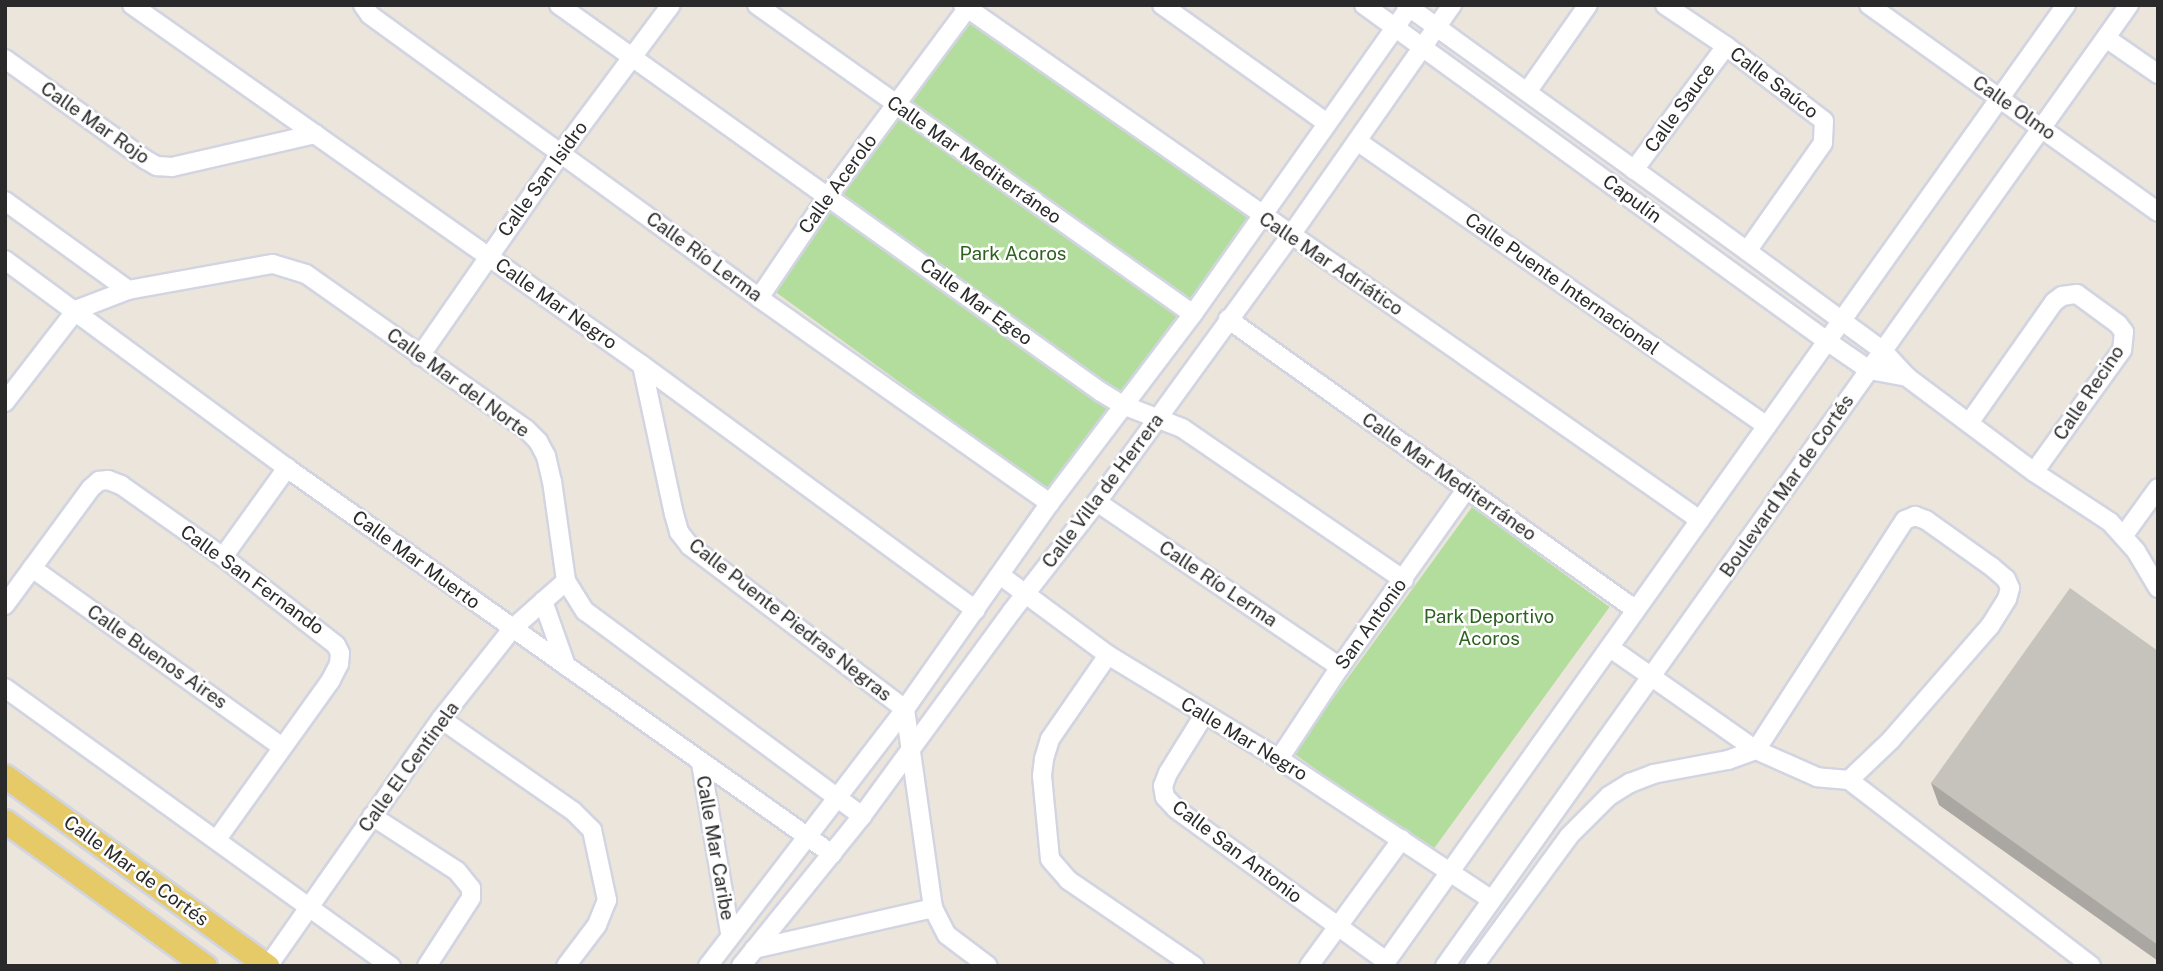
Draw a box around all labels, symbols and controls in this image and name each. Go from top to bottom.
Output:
street label: Calle Saúco [1725,42,1823,124]
street label: Calle Sauce [1640,59,1720,157]
street label: Calle Olmo [1968,71,2060,145]
street label: Calle Mar Rojo [36,77,154,169]
street label: Calle Mar Mediterráneo [882,91,1066,229]
street label: Calle San Isidro [493,117,593,241]
street label: Calle Acerolo [794,130,882,238]
street label: Capulín [1598,170,1666,228]
street label: Calle Río Lerma [641,207,767,307]
street label: Calle Mar Adriático [1255,207,1407,321]
street label: Calle Puente Internacional [1460,208,1664,360]
park label: Park Acoros [960,243,1066,265]
street label: Calle Mar Negro [491,253,621,355]
street label: Calle Mar Egeo [915,254,1037,350]
street label: Calle Mar del Norte [382,323,534,443]
street label: Calle Recino [2049,341,2129,445]
street label: Boulevard Mar de Cortés [1715,390,1859,582]
street label: Calle Mar Mediterráneo [1357,408,1541,546]
street label: Calle Villa de Herrera [1037,409,1169,573]
street label: Calle Mar Muerto [348,506,484,614]
street label: Calle San Fernando [176,520,328,640]
street label: Calle Puente Piedras Negras [684,534,896,706]
street label: Calle Río Lerma [1154,536,1282,632]
street label: San Antonio [1330,574,1412,674]
street label: Calle Buenos Aires [83,600,231,714]
park label: Park Deportivo Acoros [1424,606,1554,650]
street label: Calle Mar Negro [1177,692,1311,786]
street label: Calle El Centinela [354,697,464,837]
street label: Calle Mar Caribe [691,774,739,922]
street label: Calle San Antonio [1168,796,1306,908]
street label: Calle Mar de Cortés [59,811,213,931]

